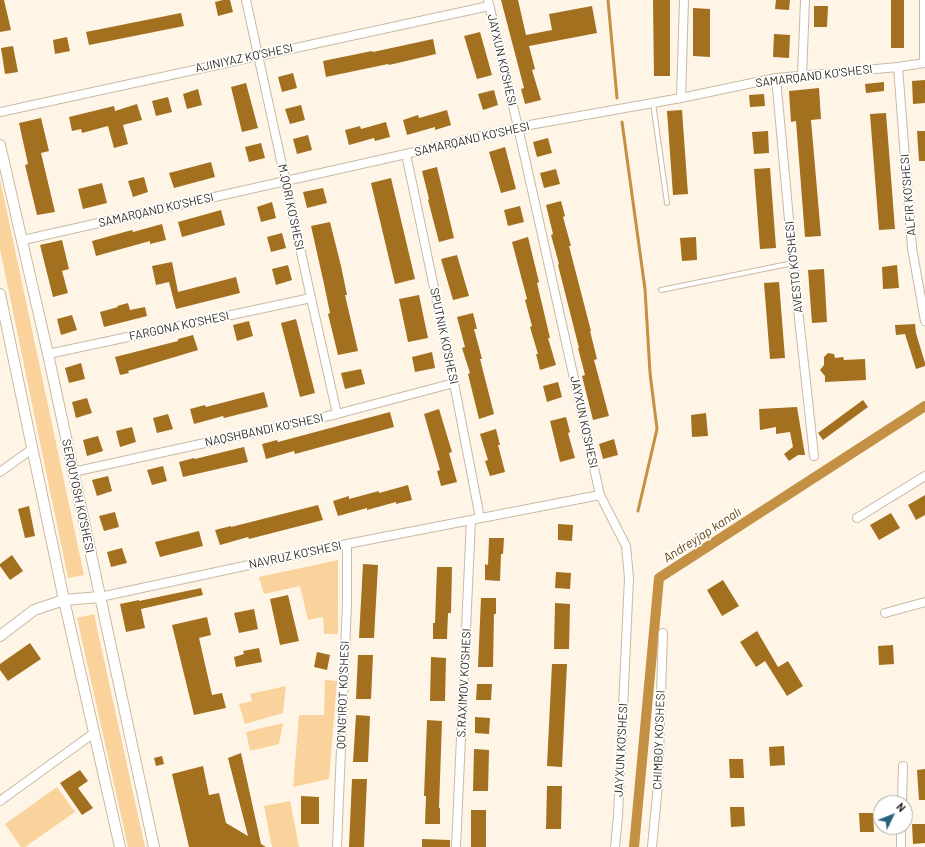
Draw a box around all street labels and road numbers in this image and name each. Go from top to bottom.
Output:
street label: JAYXUN KO'SHESI [484,13,520,107]
street label: AJINIYAZ KO'SHESI [194,41,294,75]
street label: SAMARQAND KO'SHESI [755,62,873,90]
street label: SAMARQAND KO'SHESI [413,119,531,159]
street label: ALFIR KO'SHESI [897,153,919,237]
street label: M.QORI KO'SHESI [275,163,307,251]
street label: SAMARQAND KO'SHESI [97,190,215,230]
street label: AVESTO KO'SHESI [782,220,806,314]
street label: SPUTNIK KO'SHESI [427,287,461,385]
street label: FARGONA KO'SHESI [128,308,230,344]
street label: JAYXUN KO'SHESI [567,375,601,469]
street label: NAQSHBANDI KO'SHESI [203,410,325,450]
street label: SERQUYOSH KO'SHESI [59,438,97,554]
street label: NAVRUZ KO'SHESI [247,538,343,572]
street label: S.RAXIMOV KO'SHESI [454,628,474,738]
street label: QO'NG'IROT KO'SHESI [334,641,352,749]
street label: CHIMBOY KO'SHESI [650,690,668,790]
street label: JAYXUN KO'SHESI [611,703,631,797]

